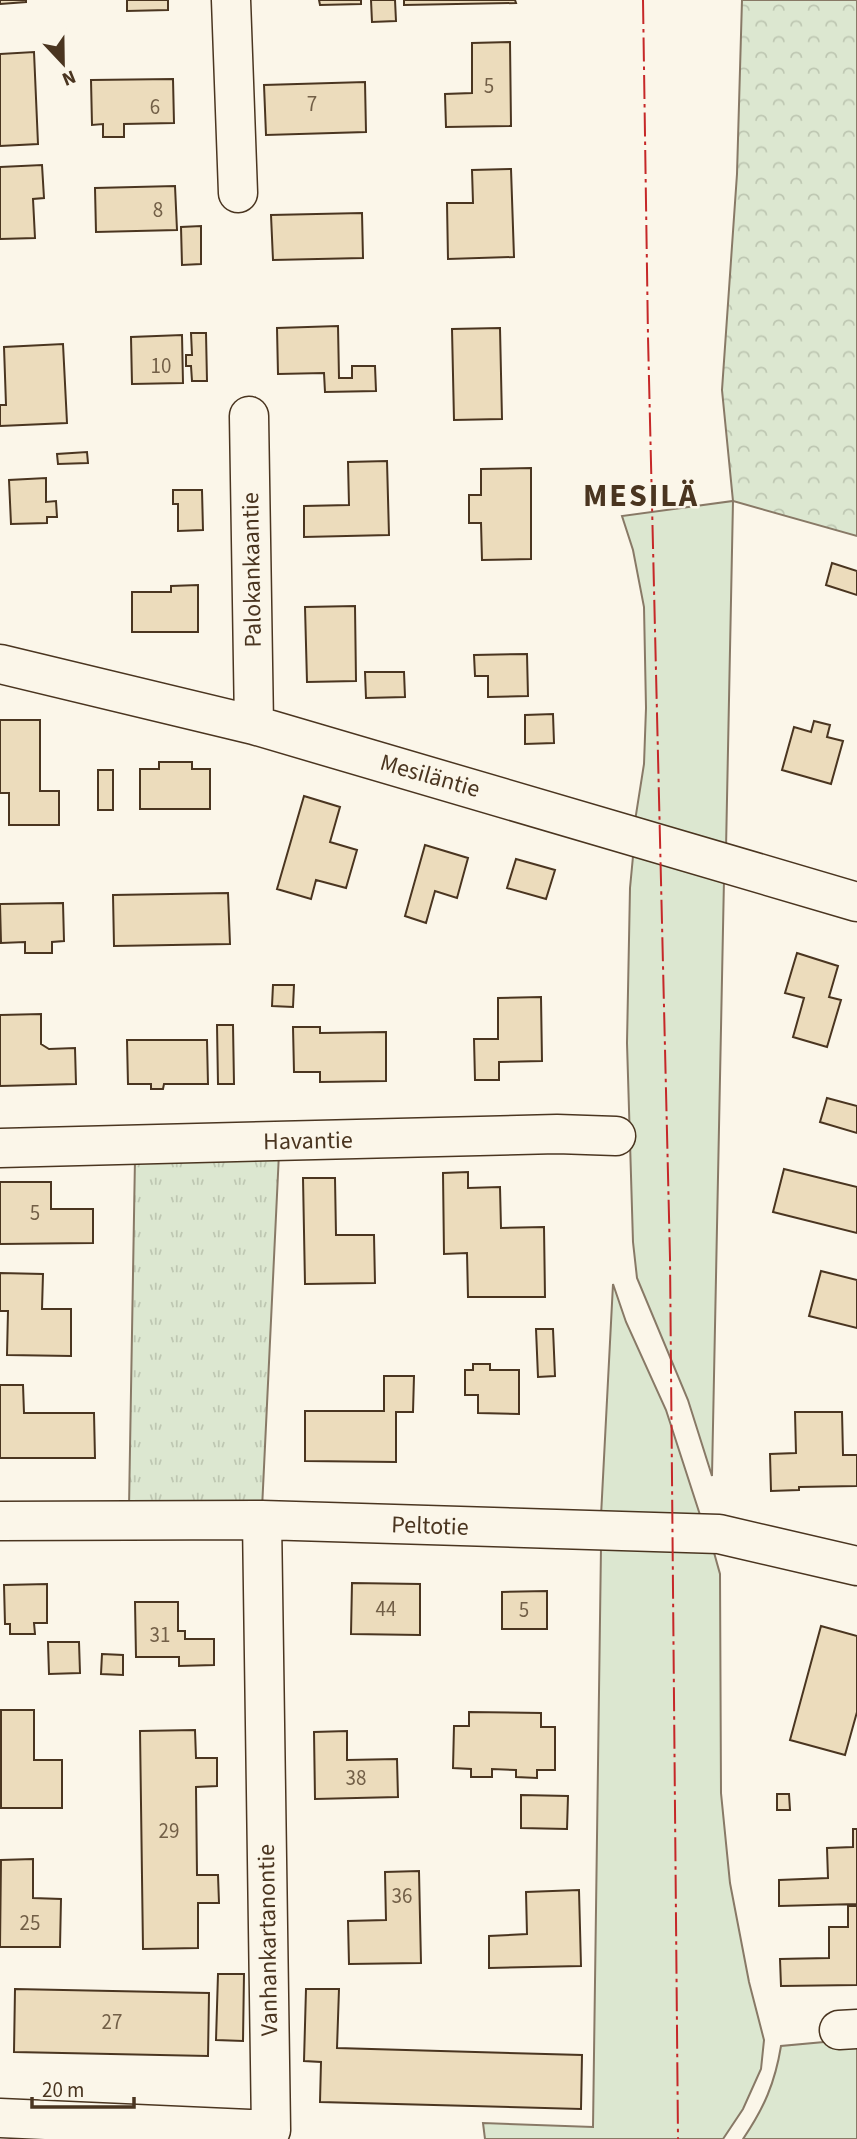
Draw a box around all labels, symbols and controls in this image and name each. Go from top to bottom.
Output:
north arrow [28,28,98,98]
text: N [58,62,80,92]
house number: 5 [484,71,494,101]
house number: 7 [307,89,317,119]
house number: 6 [150,92,160,122]
house number: 8 [153,195,163,225]
house number: 10 [151,351,171,381]
district label: MESILÄ [583,473,699,519]
street label: Palokankaantie [233,492,271,648]
street label: Mesiläntie [376,745,484,807]
street label: Havantie [263,1123,353,1159]
house number: 5 [30,1198,40,1228]
street label: Peltotie [391,1507,469,1545]
house number: 44 [376,1594,396,1624]
house number: 5 [519,1595,529,1625]
house number: 31 [150,1620,170,1650]
house number: 38 [346,1763,366,1793]
house number: 29 [159,1816,179,1846]
street label: Vanhankartanontie [249,1844,287,2036]
house number: 36 [392,1881,412,1911]
house number: 25 [20,1908,40,1938]
house number: 27 [102,2007,122,2037]
scale bar [32,2066,133,2110]
text: 20 m [42,2075,84,2105]

